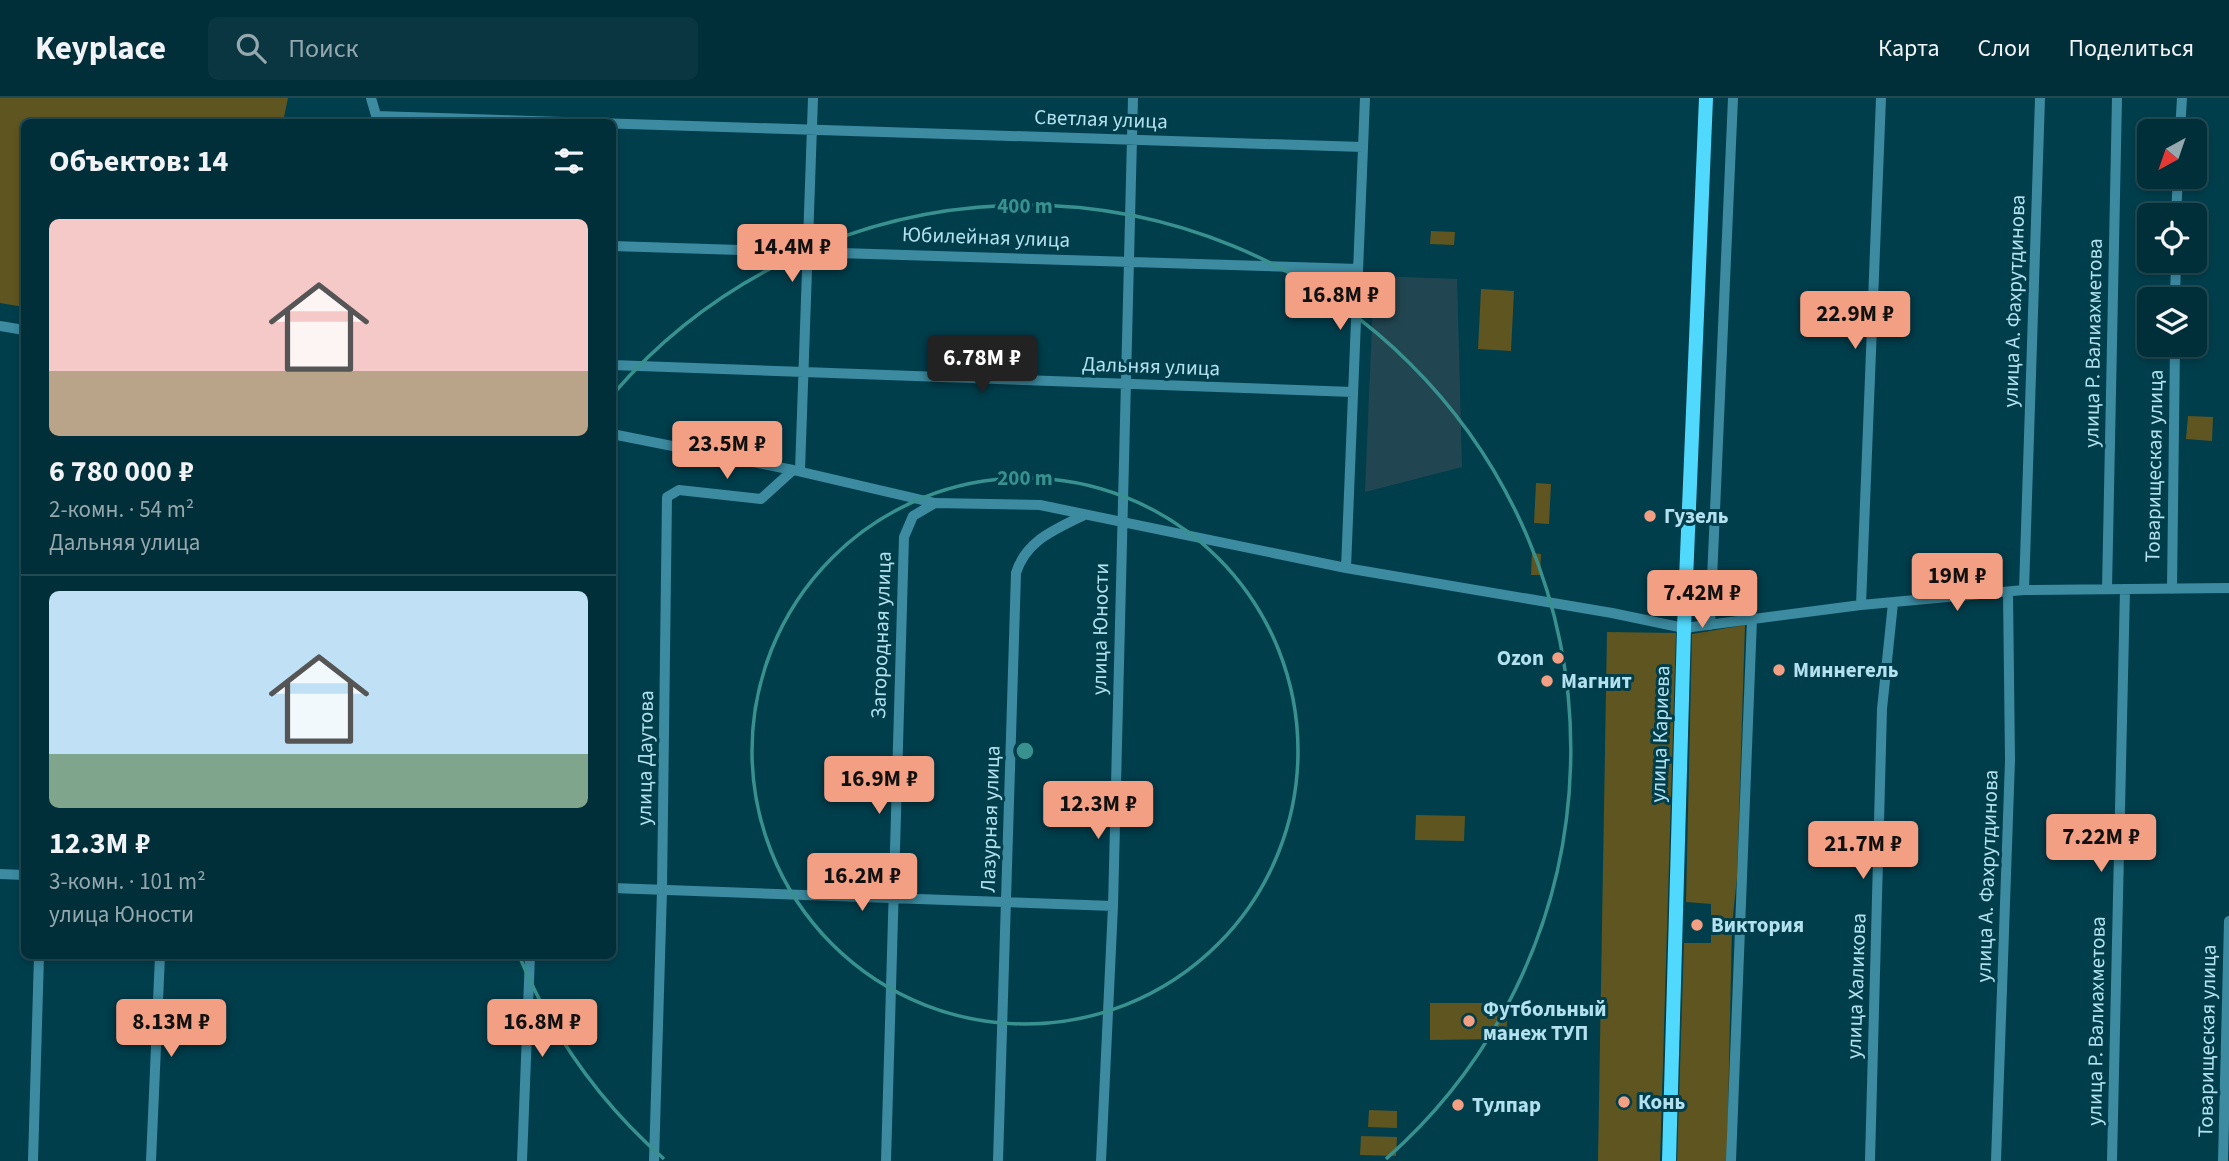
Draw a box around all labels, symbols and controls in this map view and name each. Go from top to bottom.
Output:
search box [208,17,698,80]
text: Keyplace [35,25,166,72]
icon: search [232,29,270,67]
text: Поиск [288,30,358,67]
text: Карта [1878,31,1940,66]
text: Слои [1978,31,2031,66]
text: Поделиться [2069,31,2194,66]
street label: Светлая улица [1034,102,1168,136]
north arrow [2137,119,2207,189]
map controls [2137,119,2207,357]
text: Объектов: 14 [49,140,228,183]
icon: filters [550,142,588,180]
text: 400 m [997,191,1053,221]
street label: улица А. Фахрутдинова [1995,194,2033,408]
button: locate [2137,203,2207,273]
street label: Юбилейная улица [901,219,1071,255]
pin: 14.4M ₽ [727,225,857,284]
text: 14.4M ₽ [753,230,831,263]
street label: улица Р. Валиахметова [2076,238,2110,448]
icon: home [256,264,382,390]
pin: 16.8M ₽ [1275,272,1405,332]
text: 16.8M ₽ [1301,278,1379,311]
button: layers [2137,287,2207,357]
pin: 22.9M ₽ [1790,292,1920,351]
text: 22.9M ₽ [1816,297,1894,330]
pin: 6.78M ₽ [917,336,1047,395]
text: 6.78M ₽ [943,341,1021,374]
street label: Дальняя улица [1081,349,1221,383]
street label: Товарищеская улица [2137,369,2171,563]
pin: 23.5M ₽ [662,422,792,481]
text: 23.5M ₽ [688,427,766,460]
text: 6 780 000 ₽ [49,450,194,493]
text: 200 m [997,463,1053,493]
text: 2-комн. · 54 m² [49,493,194,526]
place label: Гузель [1664,501,1729,531]
marker: Гузель [1642,508,1658,524]
text: Дальняя улица [49,526,200,559]
street label: Загородная улица [863,551,899,719]
pin: 19M ₽ [1908,554,2006,613]
text: 19M ₽ [1928,559,1986,592]
street label: улица Юности [1084,563,1116,695]
pin: 7.42M ₽ [1637,570,1767,630]
text: 7.42M ₽ [1663,576,1741,609]
icon: home [256,636,382,762]
place label: Ozon [1497,643,1544,673]
marker: Ozon [1550,650,1566,666]
place label: Миннегель [1793,655,1899,685]
marker: Миннегель [1771,662,1787,678]
street label: улица Кариева [1643,665,1677,803]
place label: Магнит [1561,666,1632,696]
marker: Магнит [1539,673,1555,689]
street label: улица Даутова [629,690,661,826]
centre of rings [1013,739,1037,763]
street label: Лазурная улица [972,745,1008,893]
pin: 16.9M ₽ [814,756,944,816]
text: 16.9M ₽ [840,762,918,795]
street label: улица А. Фахрутдинова [1968,769,2006,983]
pin: 12.3M ₽ [1033,782,1163,841]
text: 12.3M ₽ [1059,787,1137,820]
pin: 7.22M ₽ [2036,814,2166,874]
text: 7.22M ₽ [2062,820,2140,853]
text: 12.3M ₽ [49,822,150,865]
pin: 21.7M ₽ [1798,822,1928,881]
text: 21.7M ₽ [1824,827,1902,860]
pin: 16.2M ₽ [797,854,927,913]
text: 16.2M ₽ [823,859,901,892]
text: 3-комн. · 101 m² [49,865,206,898]
text: улица Юности [49,898,194,931]
place label: Виктория [1711,910,1804,940]
street label: улица Халикова [1838,912,1874,1060]
street label: улица Р. Валиахметова [2079,916,2113,1126]
marker: Виктория [1689,917,1705,933]
street label: Товарищеская улица [2190,944,2224,1138]
place label: Футбольный манеж ТУП [1483,994,1607,1048]
pin: 8.13M ₽ [106,1000,236,1059]
pin: 16.8M ₽ [477,1000,607,1059]
text: 8.13M ₽ [132,1005,210,1038]
text: 16.8M ₽ [503,1005,581,1038]
marker: Футбольный манеж ТУП [1461,1013,1477,1029]
place label: Конь [1638,1087,1685,1117]
place label: Тулпар [1472,1090,1541,1120]
marker: Конь [1616,1094,1632,1110]
marker: Тулпар [1450,1097,1466,1113]

